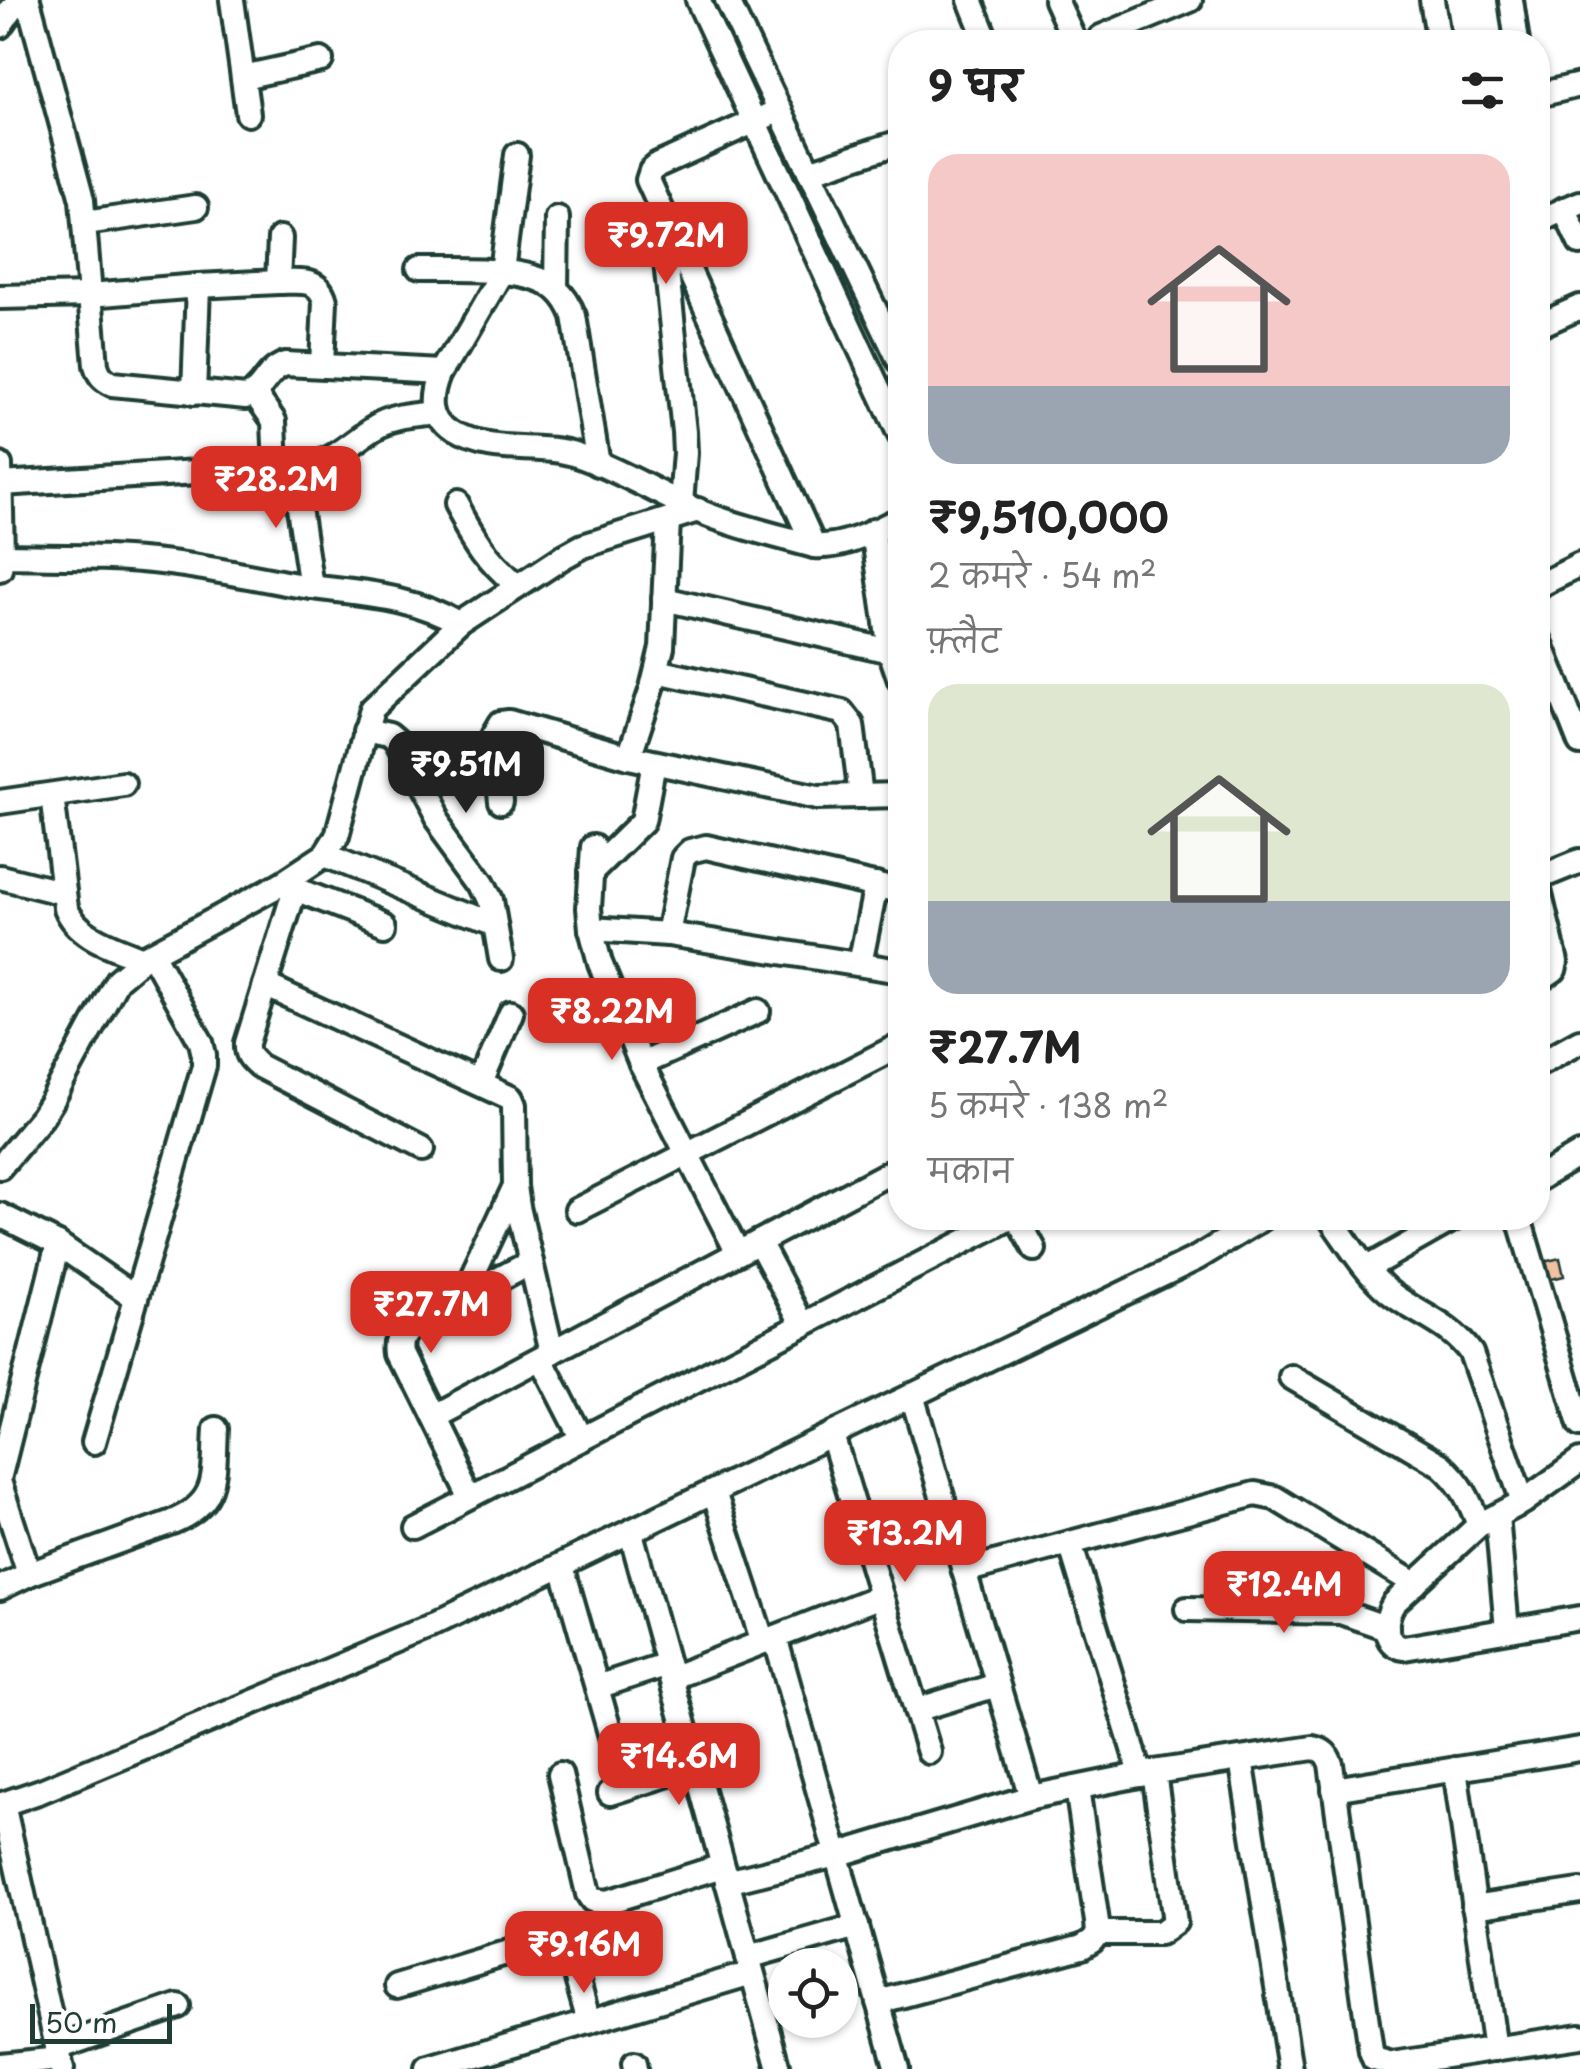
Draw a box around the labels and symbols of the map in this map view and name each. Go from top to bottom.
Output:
pin: ₹9.72M [585,202,747,287]
pin: ₹28.2M [195,446,357,531]
pin: ₹9.51M [385,731,547,816]
pin: ₹8.22M [531,978,693,1063]
pin: ₹27.7M [350,1271,512,1356]
pin: ₹13.2M [824,1500,986,1585]
pin: ₹12.4M [1203,1551,1365,1636]
pin: ₹14.6M [598,1723,760,1808]
pin: ₹9.16M [503,1911,665,1996]
scale bar [30,1999,172,2044]

